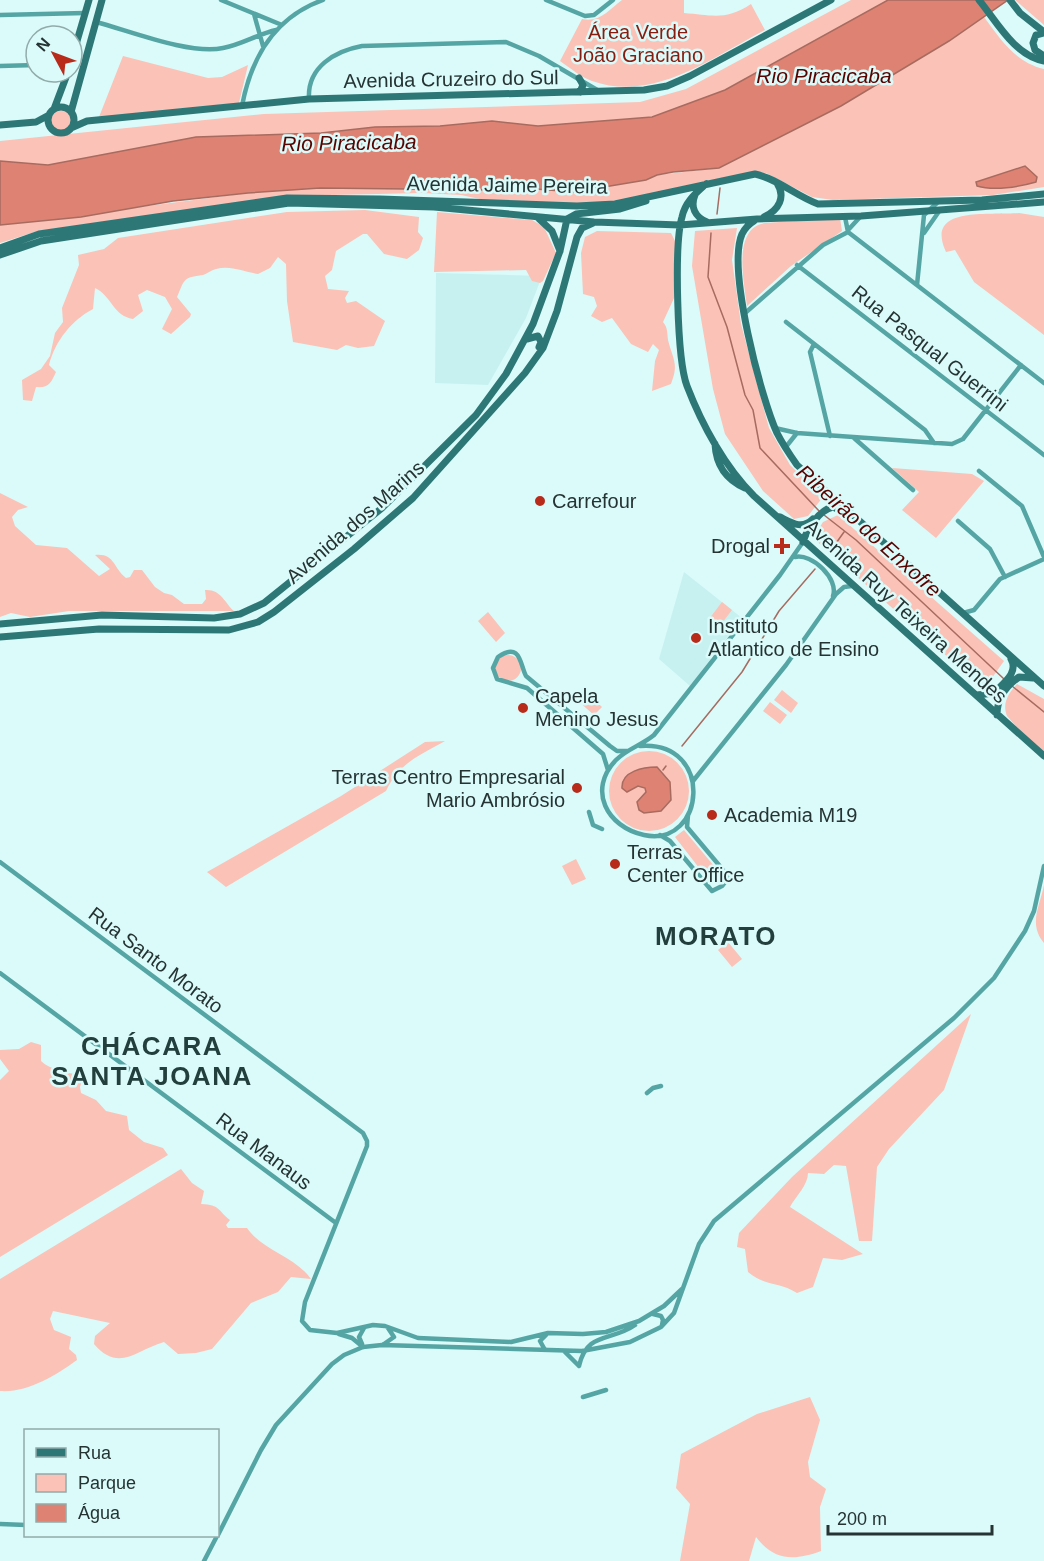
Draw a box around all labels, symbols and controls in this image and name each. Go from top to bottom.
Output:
park label: Área Verde João Graciano [573,21,703,66]
north arrow [24,24,84,84]
text: N [33,35,53,54]
water label: Rio Piracicaba [756,64,892,87]
street label: Avenida Cruzeiro do Sul [343,66,559,92]
water label: Rio Piracicaba [281,130,417,155]
street label: Avenida Jaime Pereira [406,172,608,198]
street label: Rua Pasqual Guerrini [848,280,1012,416]
street label: Avenida dos Marins [282,456,428,588]
water label: Ribeirão do Enxofre [793,460,946,601]
place label: Carrefour [552,490,637,512]
marker: Carrefour [533,494,547,508]
street label: Avenida Ruy Teixeira Mendes [801,515,1011,707]
place label: Drogal [711,535,770,557]
marker: Drogal [775,539,789,553]
place label: Instituto Atlantico de Ensino [708,615,879,660]
marker: Instituto Atlantico de Ensino [689,631,703,645]
place label: Capela Menino Jesus [535,685,658,730]
marker: Capela Menino Jesus [516,701,530,715]
place label: Terras Centro Empresarial Mario Ambrósio [332,766,565,811]
marker: Terras Centro Empresarial Mario Ambrósio [570,781,584,795]
place label: Academia M19 [724,804,857,826]
marker: Academia M19 [705,808,719,822]
place label: Terras Center Office [627,841,744,886]
marker: Terras Center Office [608,857,622,871]
street label: Rua Santo Morato [85,902,227,1018]
district label: MORATO [655,921,777,951]
district label: CHÁCARA SANTA JOANA [51,1031,253,1091]
street label: Rua Manaus [212,1108,316,1194]
legend [24,1429,219,1537]
text: Rua [78,1443,112,1463]
text: Parque [78,1473,136,1493]
scale bar [828,1498,992,1536]
text: Água [78,1503,121,1523]
text: 200 m [837,1509,887,1529]

